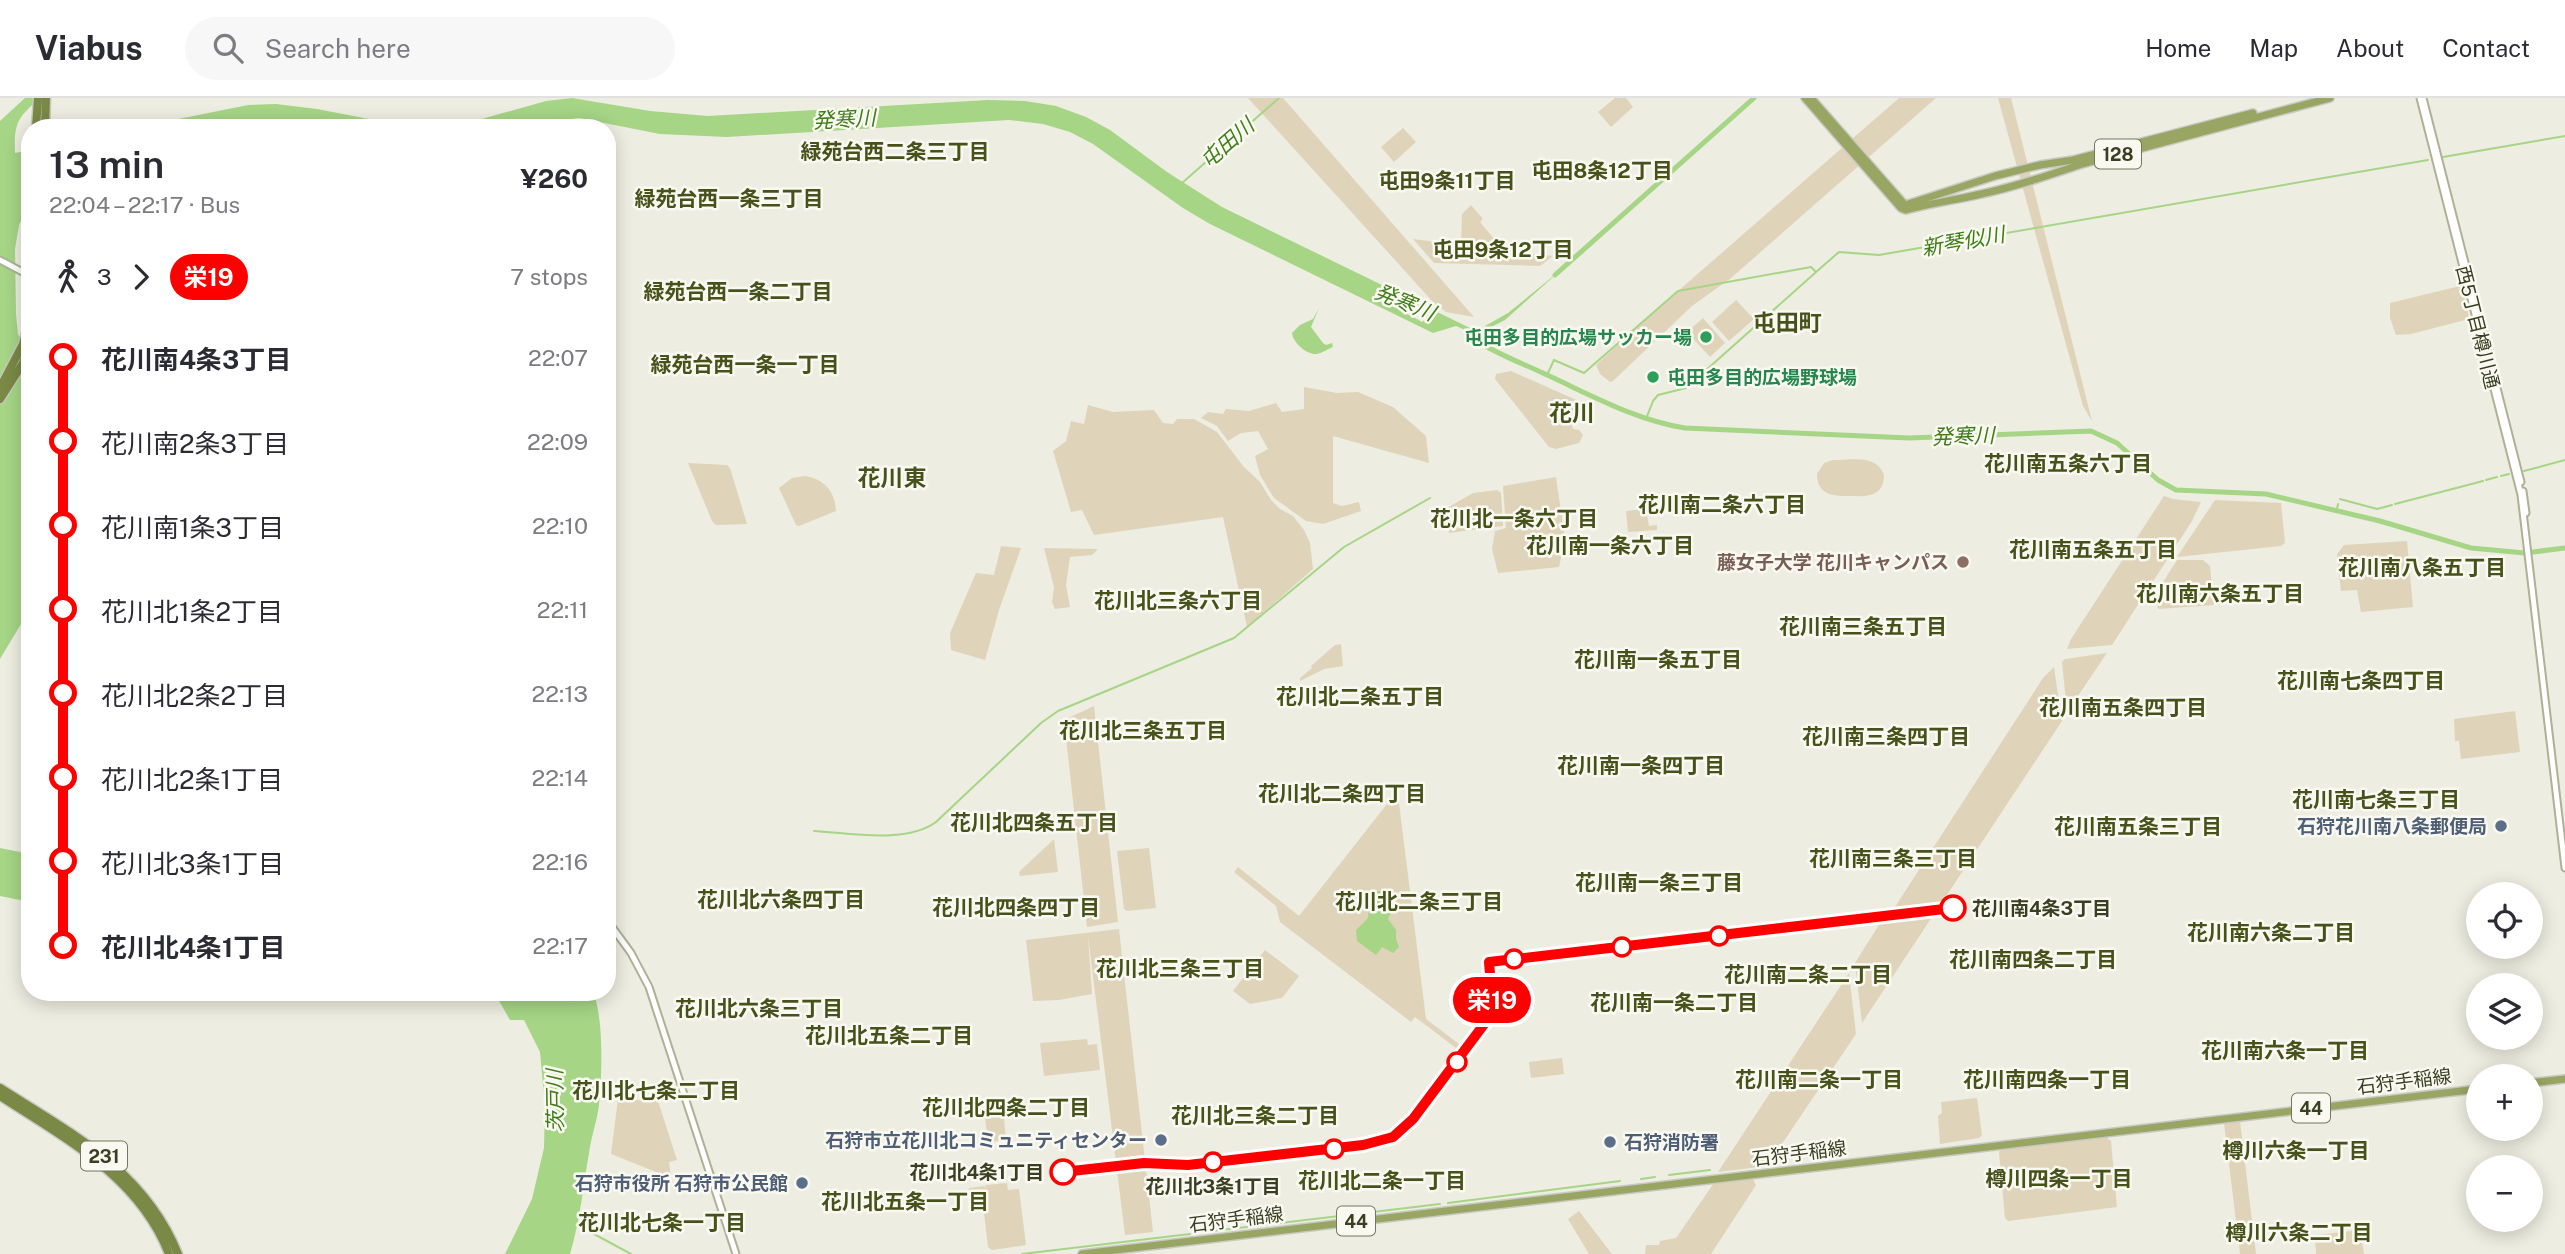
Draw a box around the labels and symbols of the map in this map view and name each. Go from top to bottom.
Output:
water label: 発寒川 [812,105,878,133]
water label: 屯田川 [1195,112,1260,173]
district label: 緑苑台西二条三丁目 [801,139,990,164]
road number: 128 [2095,140,2141,168]
district label: 屯田8条12丁目 [1531,158,1673,183]
district label: 屯田9条11丁目 [1379,168,1515,193]
district label: 緑苑台西一条三丁目 [635,186,824,211]
water label: 新琴似川 [1919,221,2009,261]
district label: 屯田9条12丁目 [1432,237,1574,262]
street label: 西5丁目樽川通 [2452,263,2504,391]
district label: 緑苑台西一条二丁目 [644,279,833,304]
water label: 発寒川 [1371,279,1441,326]
district label: 屯田町 [1753,309,1822,336]
place label: 屯田多目的広場サッカー場 [1464,326,1692,348]
marker: 屯田多目的広場サッカー場 [1698,329,1714,345]
district label: 緑苑台西一条一丁目 [651,352,840,377]
place label: 屯田多目的広場野球場 [1667,366,1857,388]
marker: 屯田多目的広場野球場 [1645,369,1661,385]
district label: 花川 [1549,399,1595,426]
water label: 発寒川 [1931,422,1997,450]
district label: 花川南五条六丁目 [1984,451,2152,476]
district label: 花川東 [858,464,927,491]
district label: 花川南二条六丁目 [1638,492,1806,517]
district label: 花川北一条六丁目 [1430,506,1598,531]
district label: 花川南一条六丁目 [1526,533,1694,558]
district label: 花川南五条五丁目 [2009,537,2177,562]
place label: 藤女子大学 花川キャンパス [1717,551,1949,573]
marker: 藤女子大学 花川キャンパス [1955,554,1971,570]
district label: 花川南八条五丁目 [2338,555,2506,580]
district label: 花川南六条五丁目 [2136,581,2304,606]
district label: 花川北三条六丁目 [1094,588,1262,613]
district label: 花川南三条五丁目 [1779,614,1947,639]
district label: 花川南一条五丁目 [1574,647,1742,672]
district label: 花川南七条四丁目 [2277,668,2445,693]
district label: 花川北二条五丁目 [1276,684,1444,709]
district label: 花川南五条四丁目 [2039,695,2207,720]
district label: 花川北三条五丁目 [1059,718,1227,743]
district label: 花川南三条四丁目 [1802,724,1970,749]
district label: 花川南一条四丁目 [1557,753,1725,778]
district label: 花川北二条四丁目 [1258,781,1426,806]
district label: 花川南七条三丁目 [2292,787,2460,812]
district label: 花川北四条五丁目 [950,810,1118,835]
district label: 花川南五条三丁目 [2054,814,2222,839]
place label: 石狩花川南八条郵便局 [2297,815,2487,837]
marker: 石狩花川南八条郵便局 [2493,818,2509,834]
district label: 花川南三条三丁目 [1809,846,1977,871]
district label: 花川南一条三丁目 [1575,870,1743,895]
district label: 花川北六条四丁目 [697,887,865,912]
district label: 花川北二条三丁目 [1335,889,1503,914]
district label: 花川北四条四丁目 [932,895,1100,920]
marker: 花川南4条3丁目 [1940,895,1966,921]
place label: 花川南4条3丁目 [1972,897,2111,919]
district label: 花川南六条二丁目 [2187,920,2355,945]
unlabelled marker [1709,926,1729,946]
unlabelled marker [1612,937,1632,957]
district label: 花川南四条二丁目 [1949,947,2117,972]
unlabelled marker [1504,949,1524,969]
district label: 花川北三条三丁目 [1096,956,1264,981]
district label: 花川南二条二丁目 [1724,962,1892,987]
line badge: 栄19 [1452,977,1532,1023]
district label: 花川南一条二丁目 [1590,990,1758,1015]
district label: 花川北六条三丁目 [675,996,843,1021]
district label: 花川北五条二丁目 [805,1023,973,1048]
district label: 花川南六条一丁目 [2201,1038,2369,1063]
unlabelled marker [1447,1052,1467,1072]
street label: 石狩手稲線 [2356,1064,2452,1098]
water label: 茨戸川 [542,1067,568,1133]
district label: 花川南二条一丁目 [1735,1067,1903,1092]
district label: 花川南四条一丁目 [1963,1067,2131,1092]
district label: 花川北七条二丁目 [572,1078,740,1103]
road number: 44 [2292,1093,2330,1122]
district label: 花川北四条二丁目 [922,1095,1090,1120]
district label: 花川北三条二丁目 [1171,1103,1339,1128]
place label: 石狩市立花川北コミュニティセンター [825,1129,1147,1151]
place label: 石狩消防署 [1624,1131,1719,1153]
marker: 石狩市立花川北コミュニティセンター [1153,1132,1169,1148]
marker: 石狩消防署 [1602,1134,1618,1150]
street label: 石狩手稲線 [1751,1136,1847,1170]
district label: 樽川六条一丁目 [2223,1138,2370,1163]
unlabelled marker [1324,1139,1344,1159]
road number: 231 [81,1142,127,1170]
marker: 花川北3条1丁目 [1203,1152,1223,1172]
marker: 花川北4条1丁目 [1050,1159,1076,1185]
place label: 花川北4条1丁目 [909,1161,1044,1183]
district label: 樽川四条一丁目 [1986,1166,2133,1191]
district label: 花川北二条一丁目 [1298,1168,1466,1193]
place label: 石狩市役所 石狩市公民館 [575,1172,788,1194]
marker: 石狩市役所 石狩市公民館 [794,1175,810,1191]
place label: 花川北3条1丁目 [1146,1175,1280,1197]
district label: 花川北五条一丁目 [821,1189,989,1214]
street label: 石狩手稲線 [1188,1202,1284,1236]
road number: 44 [1337,1206,1375,1236]
district label: 花川北七条一丁目 [578,1210,746,1235]
district label: 樽川六条二丁目 [2226,1220,2373,1245]

